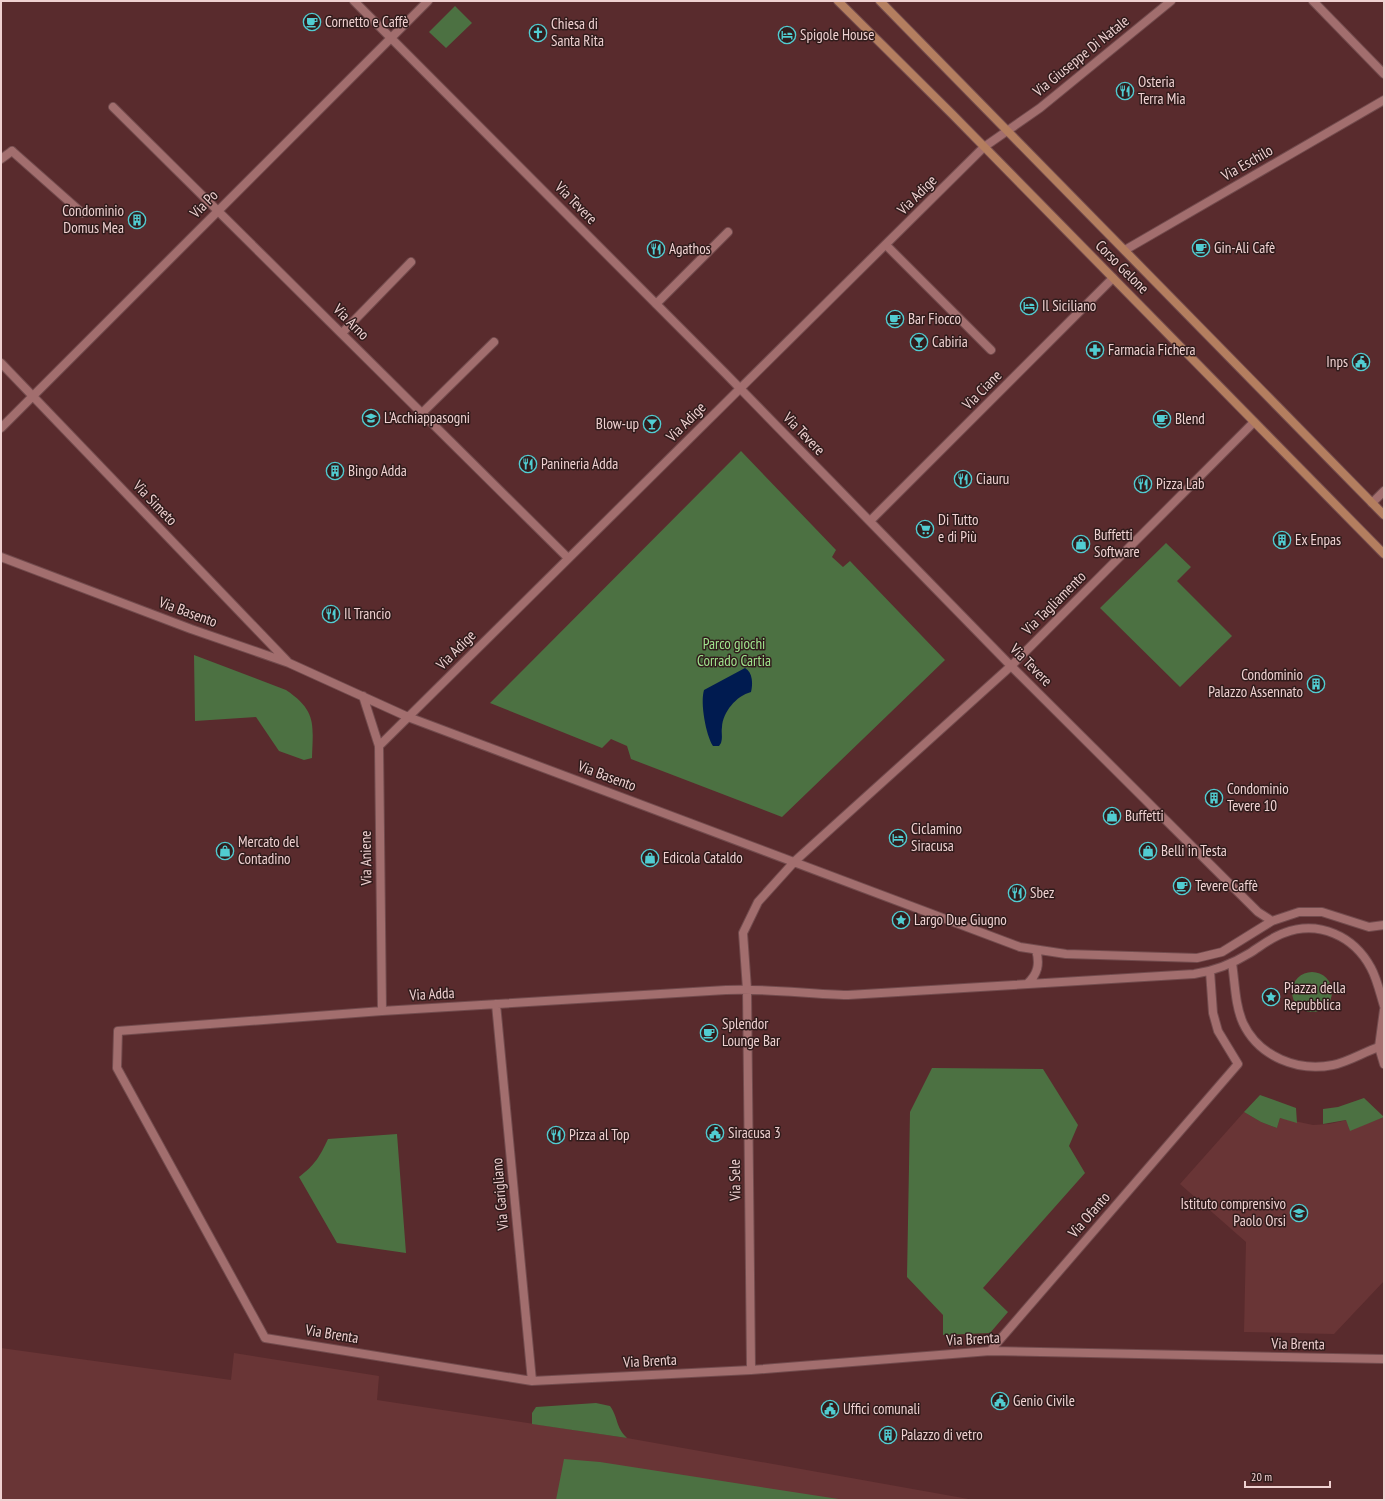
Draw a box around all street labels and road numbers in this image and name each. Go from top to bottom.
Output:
street label: Via Giuseppe Di Natale [1028,11,1133,101]
street label: Via Eschilo [1217,140,1276,185]
street label: Via Adige [892,171,941,219]
street label: Via Tevere [550,177,602,228]
street label: Via Po [185,186,222,222]
street label: Corso Gelone [1092,236,1153,297]
street label: Via Arno [329,299,373,344]
street label: Via Ciane [957,366,1005,414]
street label: Via Adige [661,398,710,446]
street label: Via Tevere [779,407,829,459]
street label: Via Simeto [129,475,181,529]
street label: Via Tagliamento [1017,567,1090,639]
street label: Via Basento [155,592,220,631]
street label: Via Adige [431,626,480,674]
street label: Via Tevere [1005,639,1057,690]
street label: Via Basento [574,756,639,795]
street label: Via Aniene [356,830,375,887]
street label: Via Adda [408,983,455,1004]
street label: Via Garigliano [487,1157,512,1232]
street label: Via Sele [725,1159,744,1202]
street label: Via Ofanto [1063,1188,1114,1242]
street label: Via Brenta [303,1320,360,1347]
street label: Via Brenta [945,1328,1000,1349]
street label: Via Brenta [1270,1334,1325,1353]
street label: Via Brenta [622,1350,677,1371]

